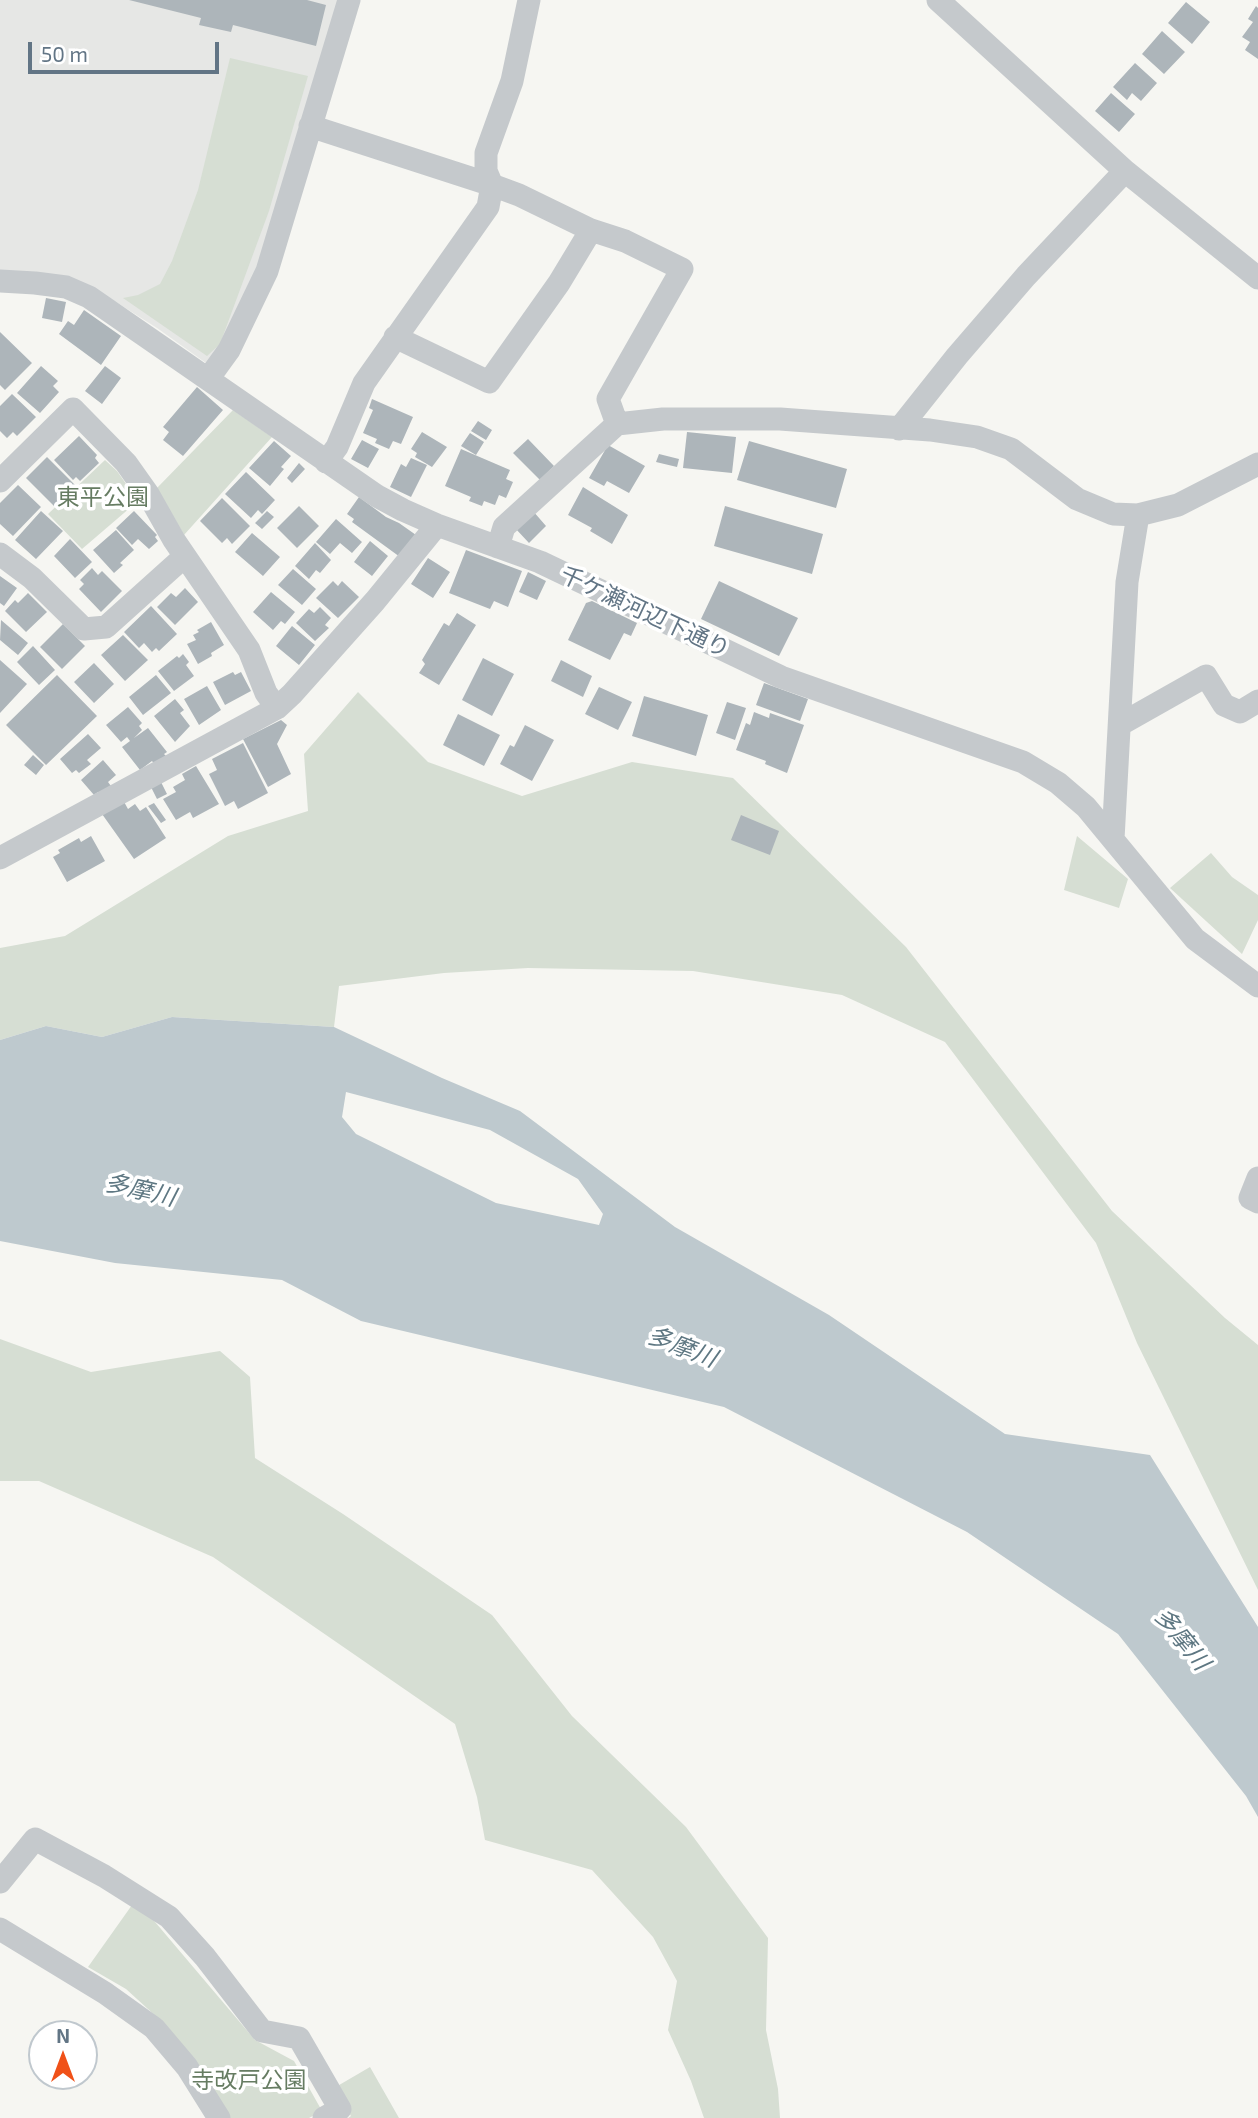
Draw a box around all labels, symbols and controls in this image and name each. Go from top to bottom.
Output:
scale bar [32,28,222,72]
text: 50 m [41,41,88,66]
park label: 東平公園 [57,483,149,511]
street label: 千ケ瀬河辺下通り [556,561,734,663]
water label: 多摩川 [102,1168,178,1212]
water label: 多摩川 [643,1321,721,1373]
water label: 多摩川 [1148,1602,1216,1676]
north arrow [28,2020,98,2090]
text: N [56,2024,70,2047]
park label: 寺改戸公園 [192,2066,306,2094]

